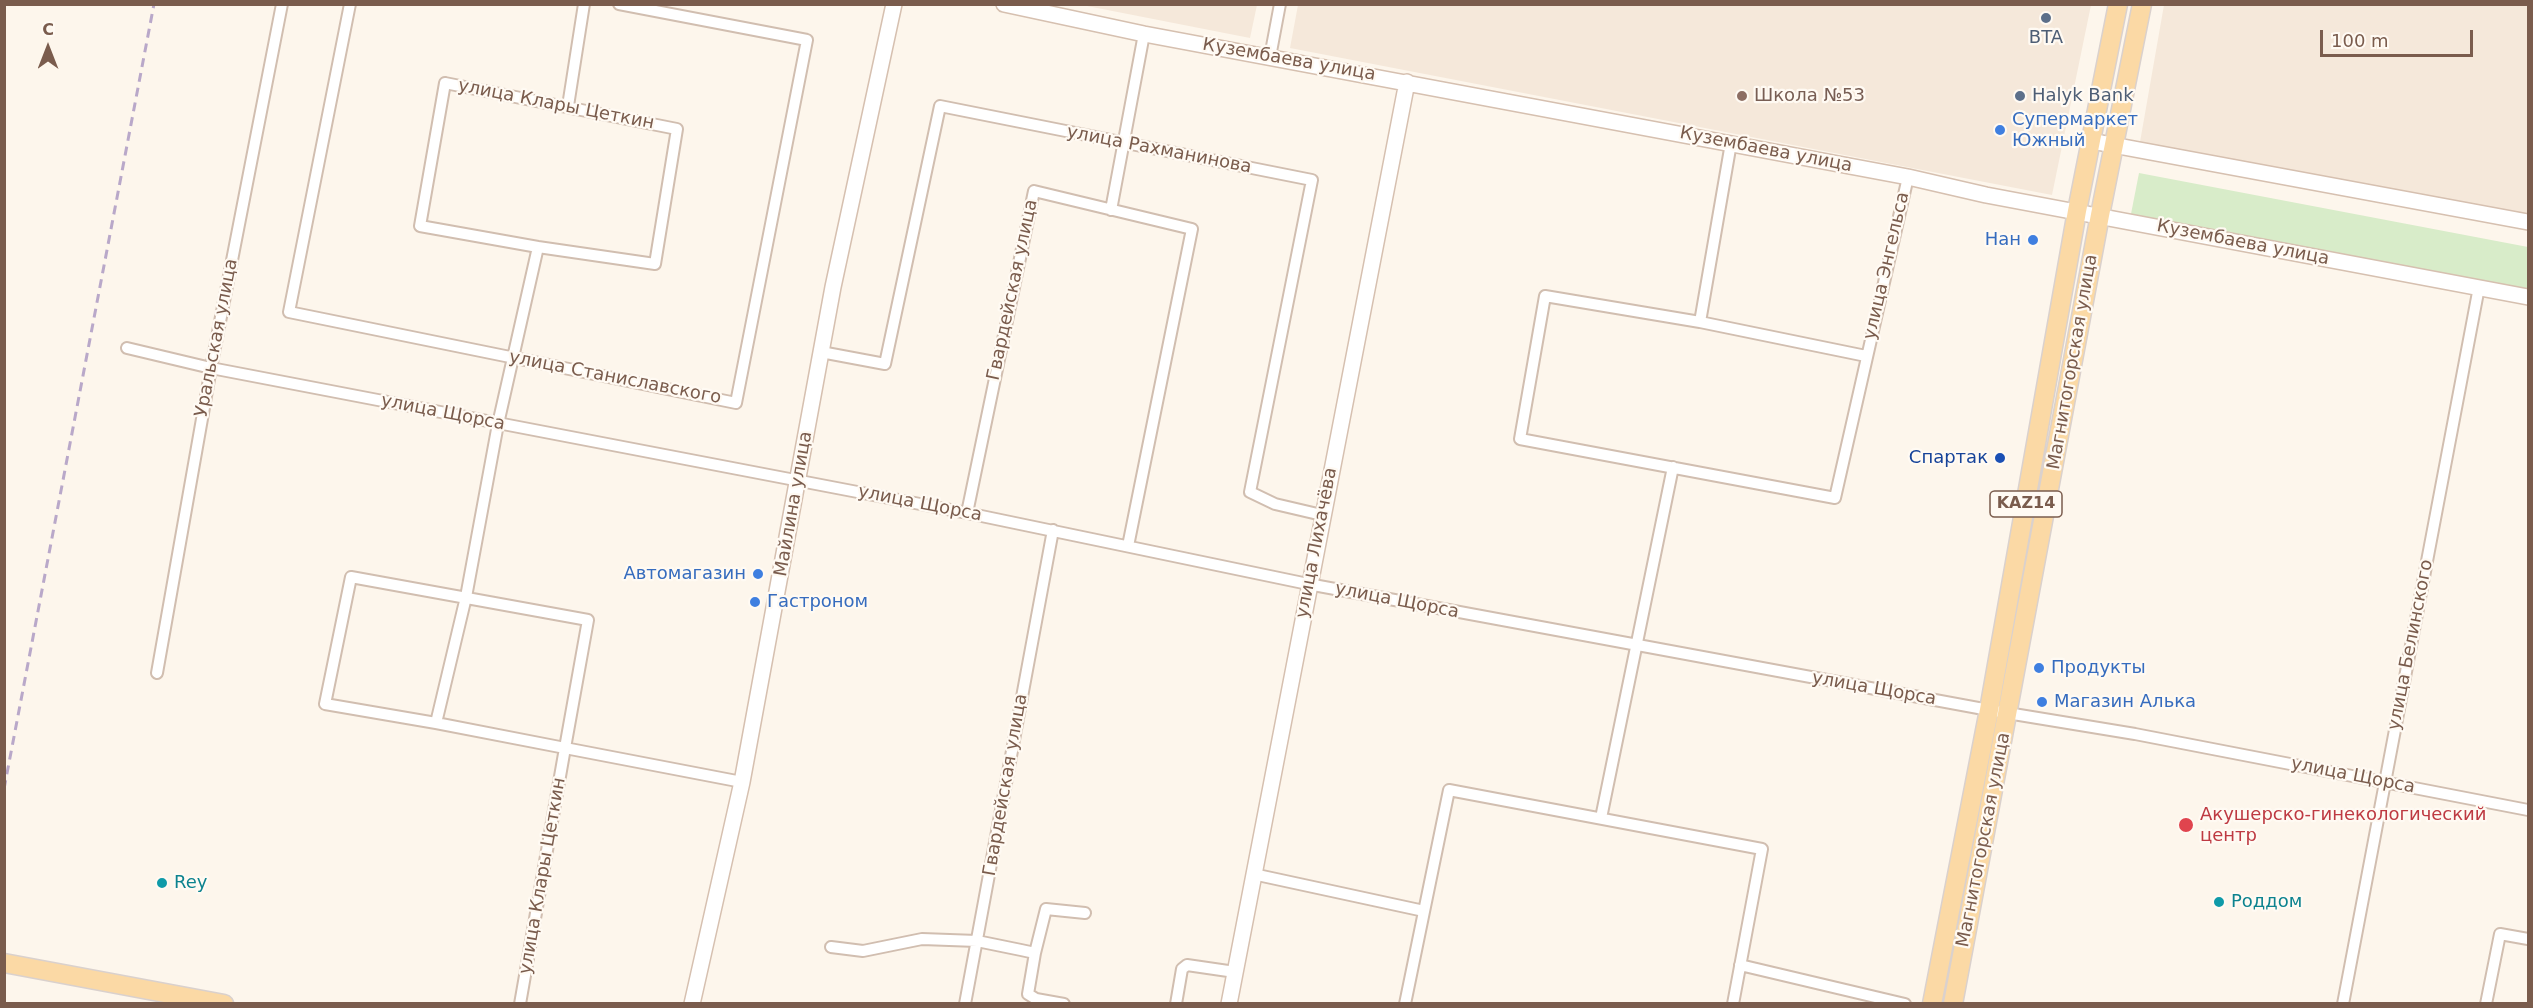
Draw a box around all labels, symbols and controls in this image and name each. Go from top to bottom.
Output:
marker: BTA [2039,11,2053,25]
north arrow [18,18,78,78]
scale bar [2323,18,2476,56]
text: С [42,20,54,39]
place label: BTA [2029,27,2063,49]
text: 100 m [2331,30,2389,51]
street label: Кузембаева улица [1201,34,1377,86]
street label: улица Клары Цеткин [456,75,656,135]
place label: Школа №53 [1754,85,1865,107]
place label: Halyk Bank [2032,85,2134,107]
marker: Школа №53 [1735,89,1749,103]
marker: Halyk Bank [2013,89,2027,103]
place label: Супермаркет Южный [2012,109,2138,152]
street label: улица Рахманинова [1065,121,1253,179]
street label: Кузембаева улица [1678,123,1854,177]
marker: Супермаркет Южный [1993,123,2007,137]
street label: улица Энгельса [1860,190,1914,342]
street label: Гвардейская улица [983,197,1043,383]
street label: Кузембаева улица [2155,216,2331,270]
place label: Нан [1985,229,2021,251]
marker: Нан [2026,233,2040,247]
street label: Магнитогорская улица [2043,253,2103,471]
street label: Уральская улица [191,257,243,419]
street label: улица Станиславского [507,347,723,409]
street label: улица Щорса [379,390,507,436]
street label: Майлина улица [771,430,817,578]
place label: Спартак [1909,447,1988,469]
marker: Спартак [1993,451,2007,465]
street label: улица Лихачёва [1292,466,1342,620]
street label: улица Щорса [856,481,984,527]
road number: KAZ14 [1990,491,2062,517]
street label: улица Белинского [2384,558,2438,732]
place label: Автомагазин [623,563,746,585]
marker: Автомагазин [751,567,765,581]
street label: улица Щорса [1333,578,1461,624]
place label: Гастроном [767,591,868,613]
marker: Гастроном [748,595,762,609]
place label: Продукты [2051,657,2146,679]
marker: Продукты [2032,661,2046,675]
street label: улица Щорса [1810,667,1938,711]
place label: Магазин Алька [2054,691,2196,713]
street label: Гвардейская улица [979,692,1033,878]
marker: Магазин Алька [2035,695,2049,709]
street label: Магнитогорская улица [1953,731,2015,949]
street label: улица Щорса [2289,753,2417,799]
street label: улица Клары Цеткин [515,776,571,976]
place label: Акушерско-гинекологический центр [2200,804,2487,846]
marker: Акушерско-гинекологический центр [2177,816,2195,834]
place label: Rey [174,872,207,894]
marker: Rey [155,876,169,890]
place label: Роддом [2231,891,2302,913]
marker: Роддом [2212,895,2226,909]

